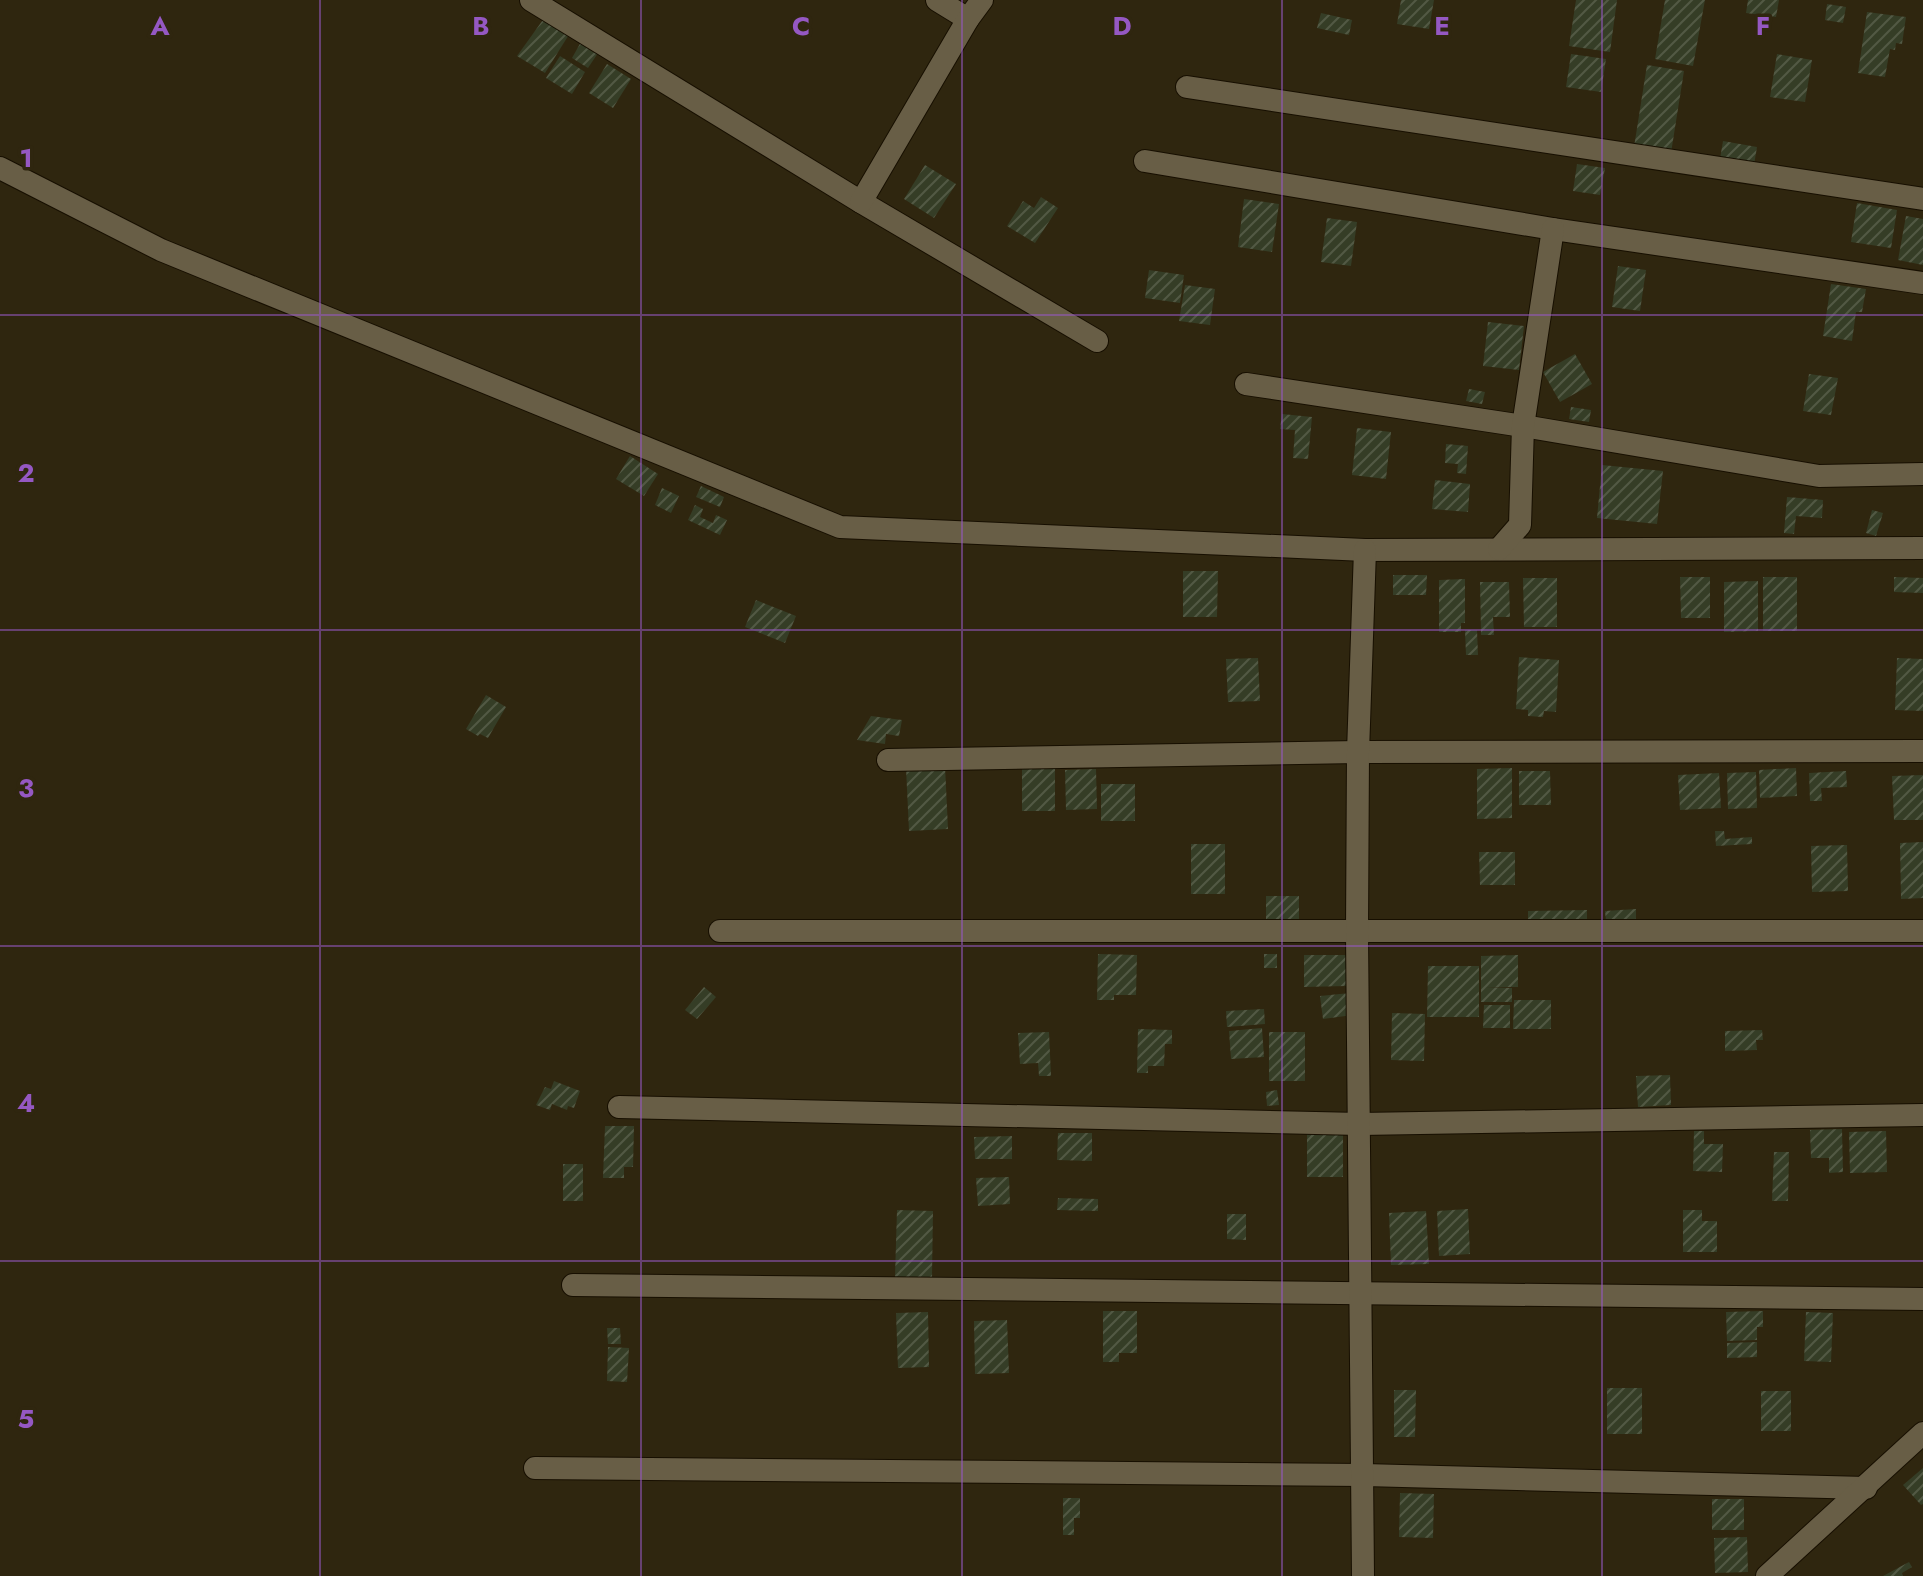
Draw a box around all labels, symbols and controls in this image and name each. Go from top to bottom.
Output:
text: A [149,7,170,45]
text: B [472,7,490,45]
text: C [792,7,810,45]
text: D [1112,7,1132,45]
text: E [1434,7,1450,45]
text: F [1756,7,1770,45]
text: 1 [19,139,33,177]
text: 2 [17,454,35,492]
text: 3 [18,769,34,807]
text: 4 [17,1084,35,1122]
text: 5 [18,1400,34,1438]

